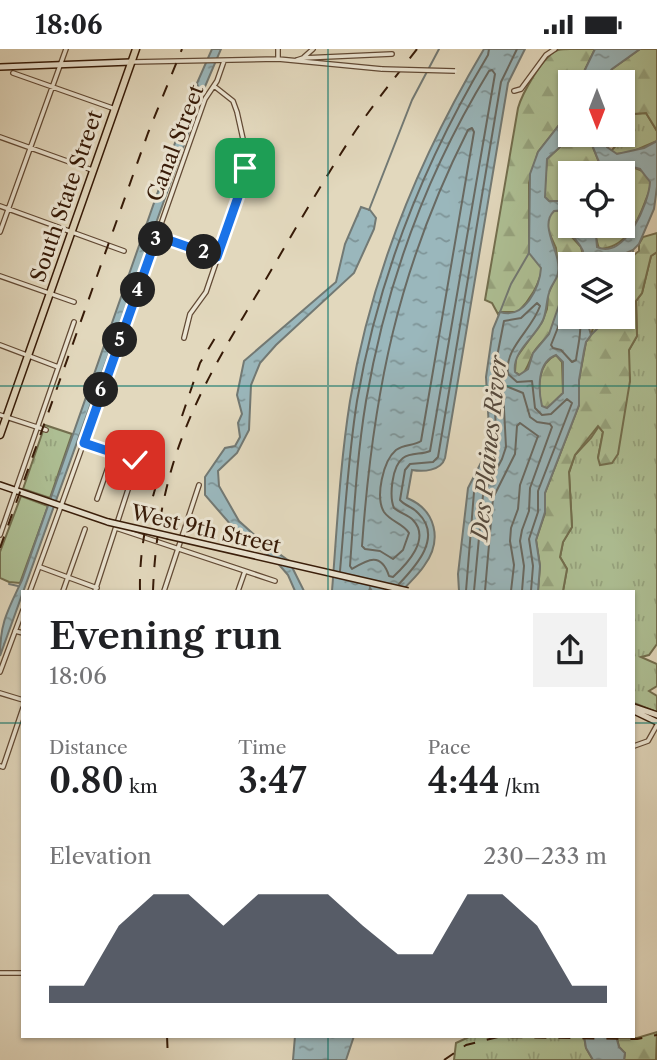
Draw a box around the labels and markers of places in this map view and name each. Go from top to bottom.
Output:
pin [215,138,275,198]
pin: 3 [138,221,174,257]
pin: 2 [186,235,222,269]
pin: 4 [120,273,156,307]
pin: 5 [102,323,138,357]
pin: 6 [84,373,119,407]
pin [105,430,165,490]

